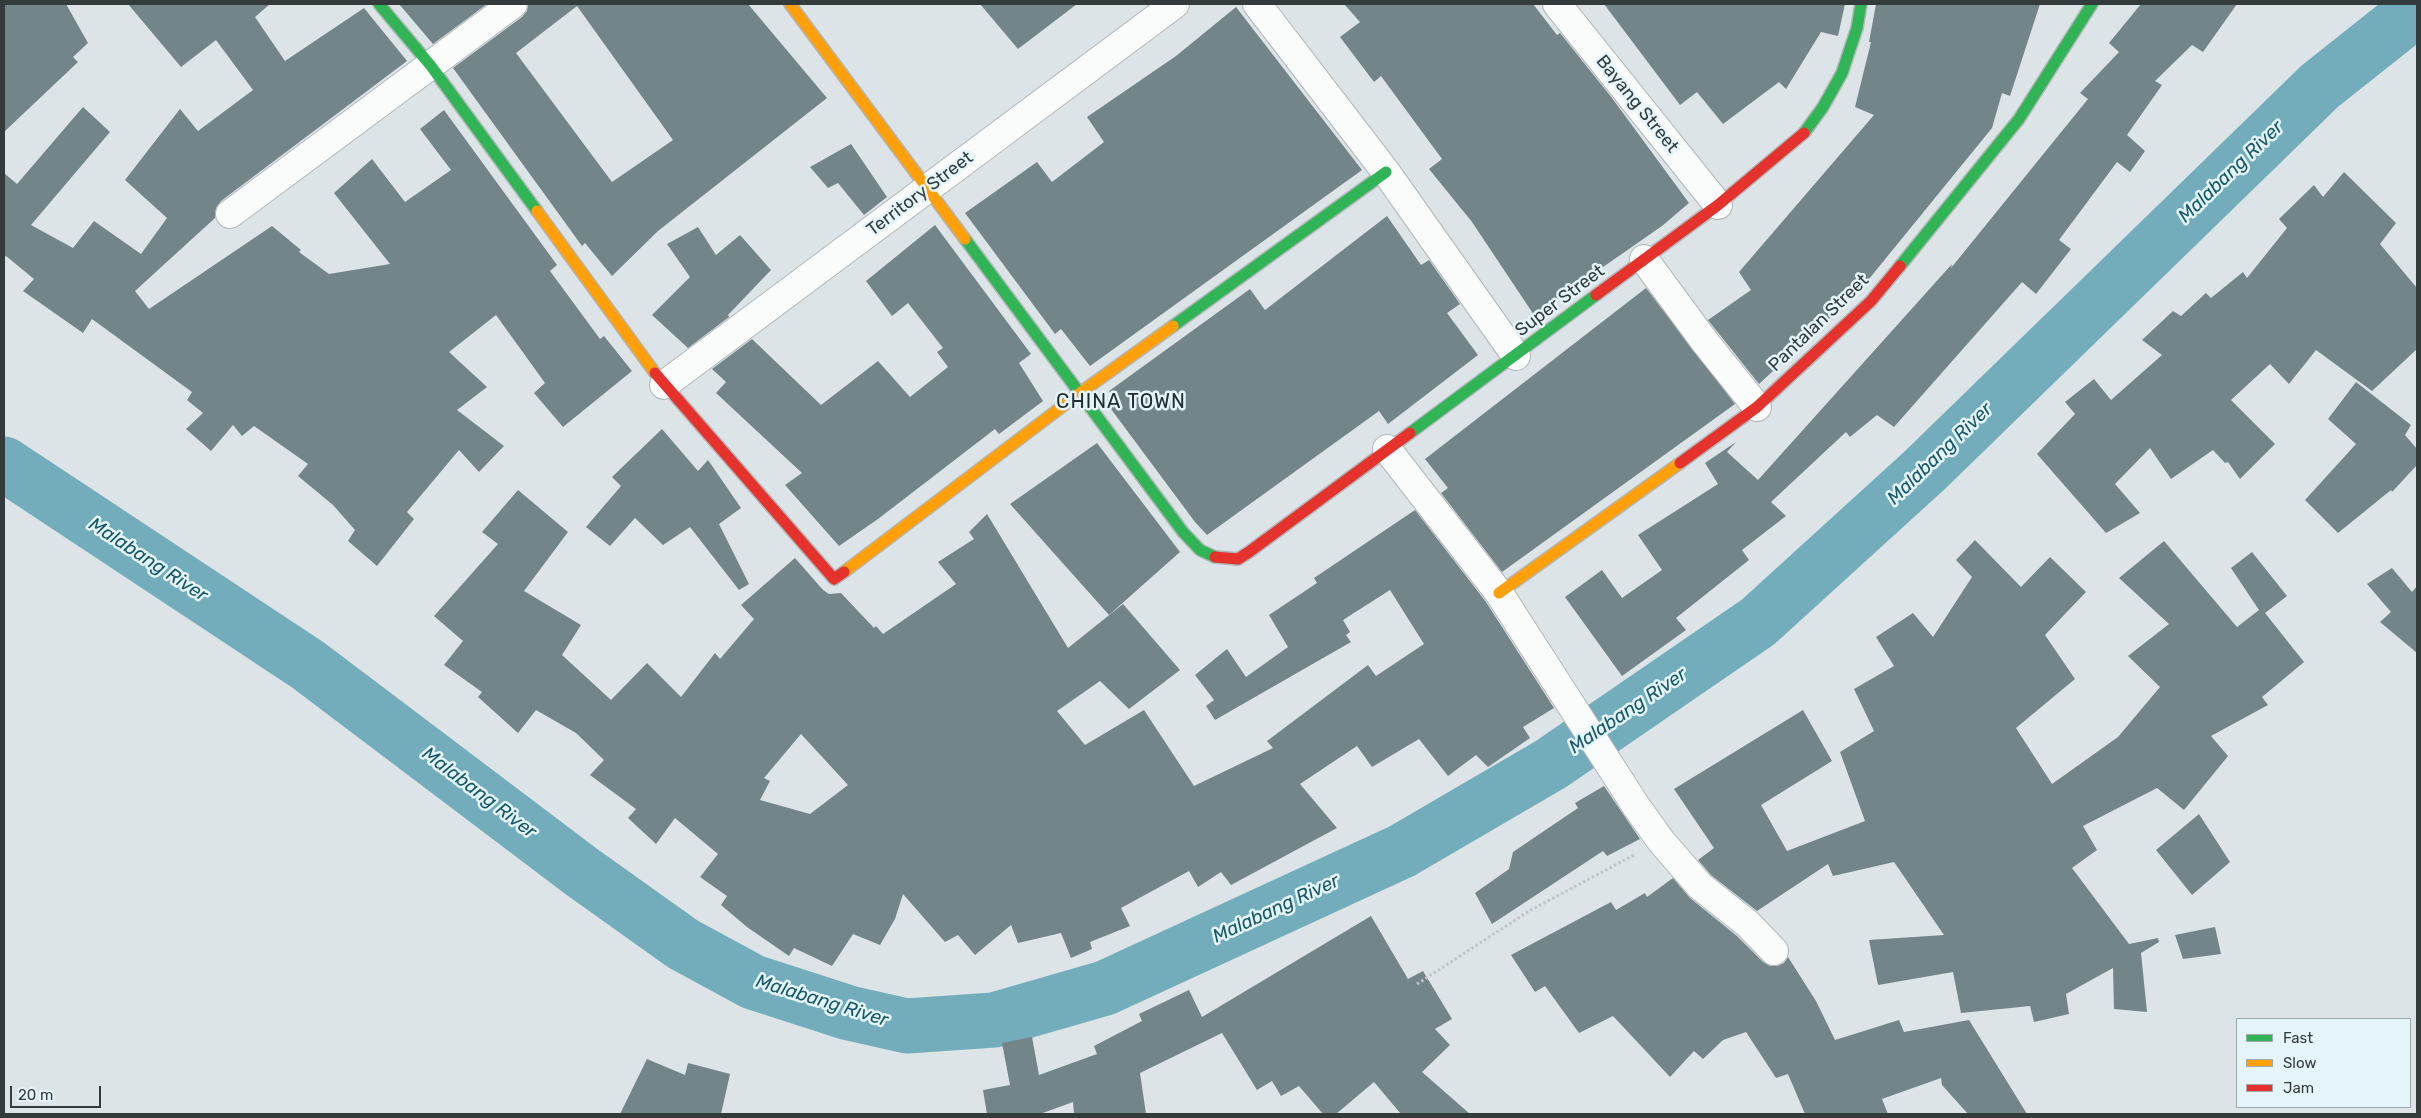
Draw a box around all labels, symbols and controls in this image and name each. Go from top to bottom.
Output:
street label: Bayang Street [1591,51,1683,157]
water label: Malabang River [2174,116,2288,228]
street label: Territory Street [863,147,977,241]
street label: Super Street [1511,260,1609,342]
street label: Pantalan Street [1764,270,1874,376]
district label: CHINA TOWN [1055,390,1187,414]
water label: Malabang River [1883,398,1997,510]
water label: Malabang River [84,513,212,607]
water label: Malabang River [1565,663,1691,759]
water label: Malabang River [417,743,541,843]
water label: Malabang River [1209,870,1343,948]
water label: Malabang River [753,970,891,1032]
legend [2236,1018,2411,1108]
text: Fast [2283,1029,2313,1047]
text: Slow [2283,1054,2316,1072]
scale bar [12,1076,104,1108]
text: Jam [2283,1079,2314,1097]
text: 20 m [18,1086,53,1104]

